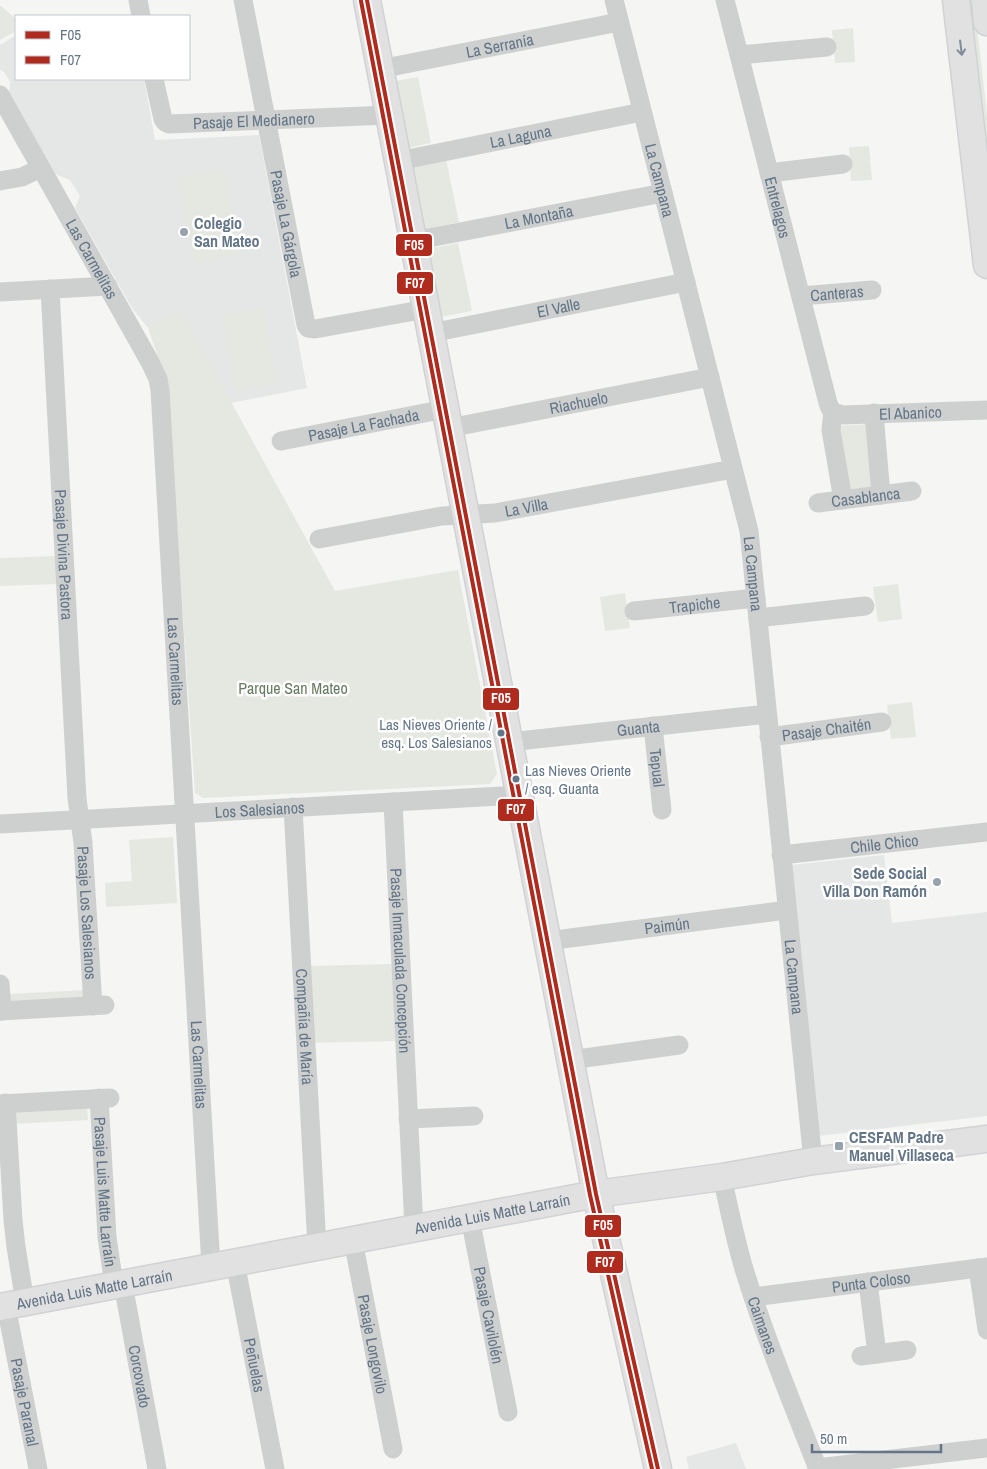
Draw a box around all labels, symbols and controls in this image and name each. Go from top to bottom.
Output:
legend [15,15,190,80]
text: F05 [60,24,81,45]
street label: La Serranía [464,28,536,63]
one-way arrow [956,40,966,56]
text: F07 [60,49,81,70]
street label: Pasaje El Medianero [193,107,315,134]
street label: La Laguna [488,119,554,153]
street label: La Campana [640,141,680,220]
street label: Pasaje La Gárgola [265,168,308,280]
street label: Entrelagos [760,174,796,240]
street label: La Montaña [503,199,576,234]
place label: Colegio San Mateo [194,212,260,252]
street label: Las Carmelitas [61,215,123,303]
marker: Colegio San Mateo [178,226,190,238]
line badge: F05 [395,233,433,257]
text: F05 [404,236,424,254]
line badge: F07 [396,271,434,295]
text: F07 [405,274,425,292]
street label: Canteras [809,280,864,306]
street label: El Valle [535,292,582,323]
street label: Riachuelo [547,386,610,419]
street label: El Abanico [879,401,942,425]
street label: Pasaje La Fachada [306,403,421,446]
street label: Casablanca [830,482,902,512]
street label: Pasaje Divina Pastora [50,489,79,621]
street label: La Villa [503,492,550,522]
street label: La Campana [739,535,768,613]
street label: Trapiche [668,591,721,618]
street label: Las Carmelitas [162,617,189,706]
park label: Parque San Mateo [238,677,348,699]
line badge: F05 [482,687,520,711]
text: F05 [491,689,511,707]
street label: Pasaje Chaitén [781,713,872,746]
place label: Las Nieves Oriente / esq. Los Salesianos [379,714,493,753]
street label: Guanta [616,715,662,741]
marker: Las Nieves Oriente / esq. Los Salesianos [496,728,506,738]
street label: Tepual [644,747,670,788]
place label: Las Nieves Oriente / esq. Guanta [525,760,631,799]
marker: Las Nieves Oriente / esq. Guanta [511,774,521,784]
street label: Los Salesianos [214,796,305,823]
line badge: F07 [497,798,535,822]
text: F07 [506,800,526,818]
street label: Chile Chico [849,829,920,858]
street label: Pasaje Los Salesianos [72,845,102,980]
place label: Sede Social Villa Don Ramón [823,862,927,902]
street label: Pasaje Inmaculada Concepción [385,868,416,1054]
marker: Sede Social Villa Don Ramón [931,876,943,888]
street label: Paimún [643,912,691,939]
street label: La Campana [780,938,809,1016]
street label: Compañía de María [291,968,319,1086]
street label: Las Carmelitas [186,1020,213,1109]
street label: Pasaje Luis Matte Larraín [89,1116,122,1268]
place label: CESFAM Padre Manuel Villaseca [849,1126,955,1166]
marker: CESFAM Padre Manuel Villaseca [833,1140,845,1152]
street label: Avenida Luis Matte Larraín [412,1188,572,1239]
line badge: F05 [584,1214,622,1238]
text: F05 [593,1216,613,1234]
line badge: F07 [586,1250,624,1274]
text: F07 [595,1253,615,1271]
street label: Avenida Luis Matte Larraín [14,1264,174,1315]
street label: Pasaje Cavilolén [469,1265,509,1366]
street label: Punta Coloso [831,1266,912,1298]
street label: Pasaje Longovilo [353,1293,393,1396]
street label: Caimanes [743,1294,783,1357]
street label: Peñuelas [239,1336,271,1394]
street label: Corcovado [123,1343,157,1410]
street label: Pasaje Paranal [6,1356,44,1448]
scale bar [812,1422,941,1454]
text: 50 m [820,1428,847,1449]

